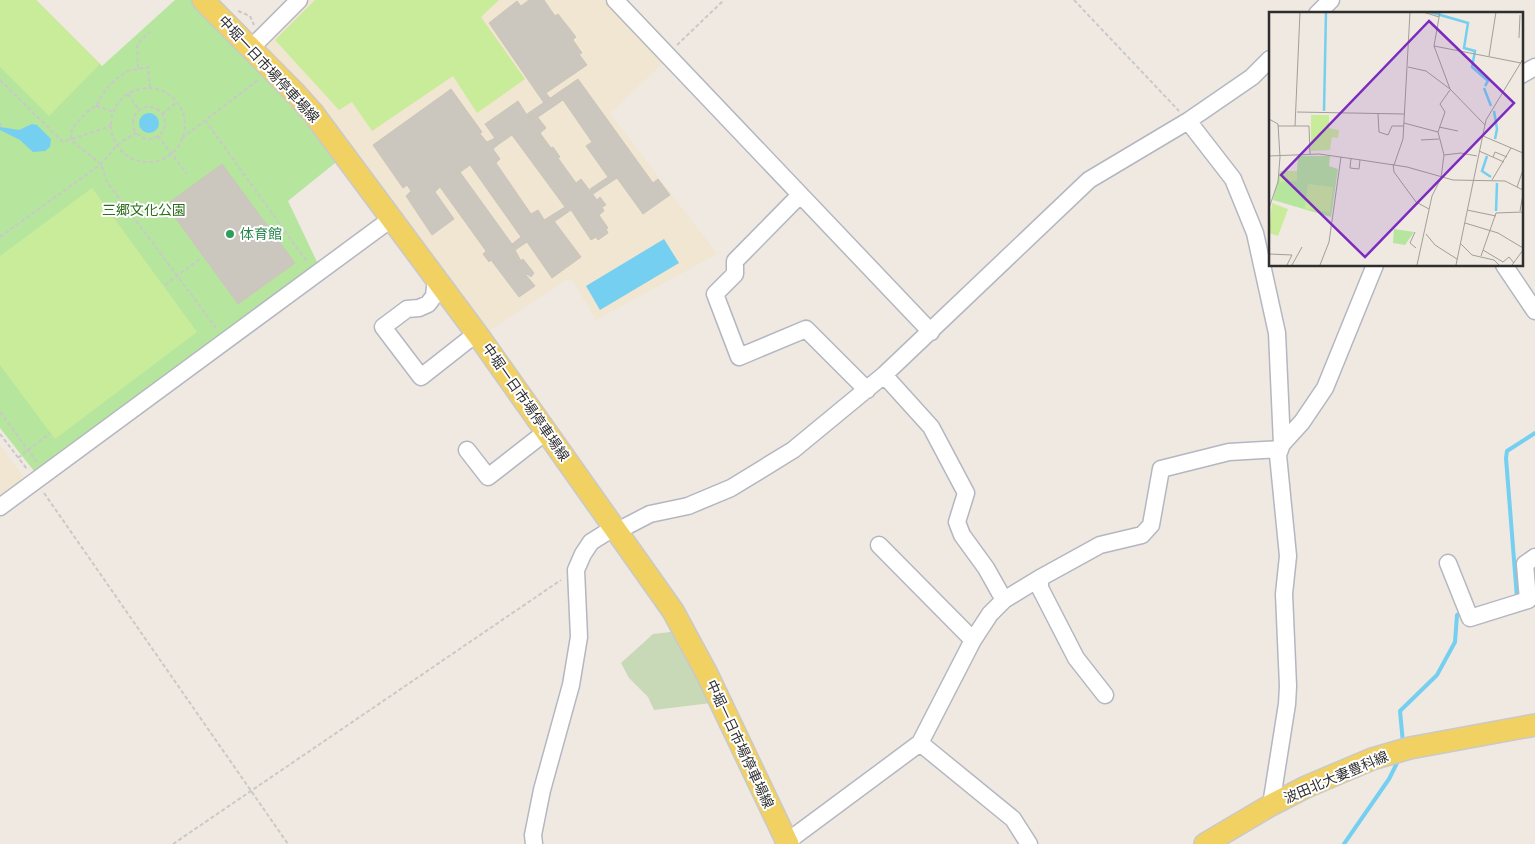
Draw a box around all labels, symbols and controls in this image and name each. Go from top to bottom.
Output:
street label: 中堀一日市場停車場線 [215,12,323,126]
inset map [1269,12,1522,266]
park label: 三郷文化公園 [102,202,186,219]
place label: 体育館 [240,226,282,243]
marker: 体育館 [224,228,236,240]
street label: 中堀一日市場停車場線 [478,340,573,465]
street label: 中堀一日市場停車場線 [702,677,777,811]
street label: 波田北大妻豊科線 [1281,748,1391,807]

